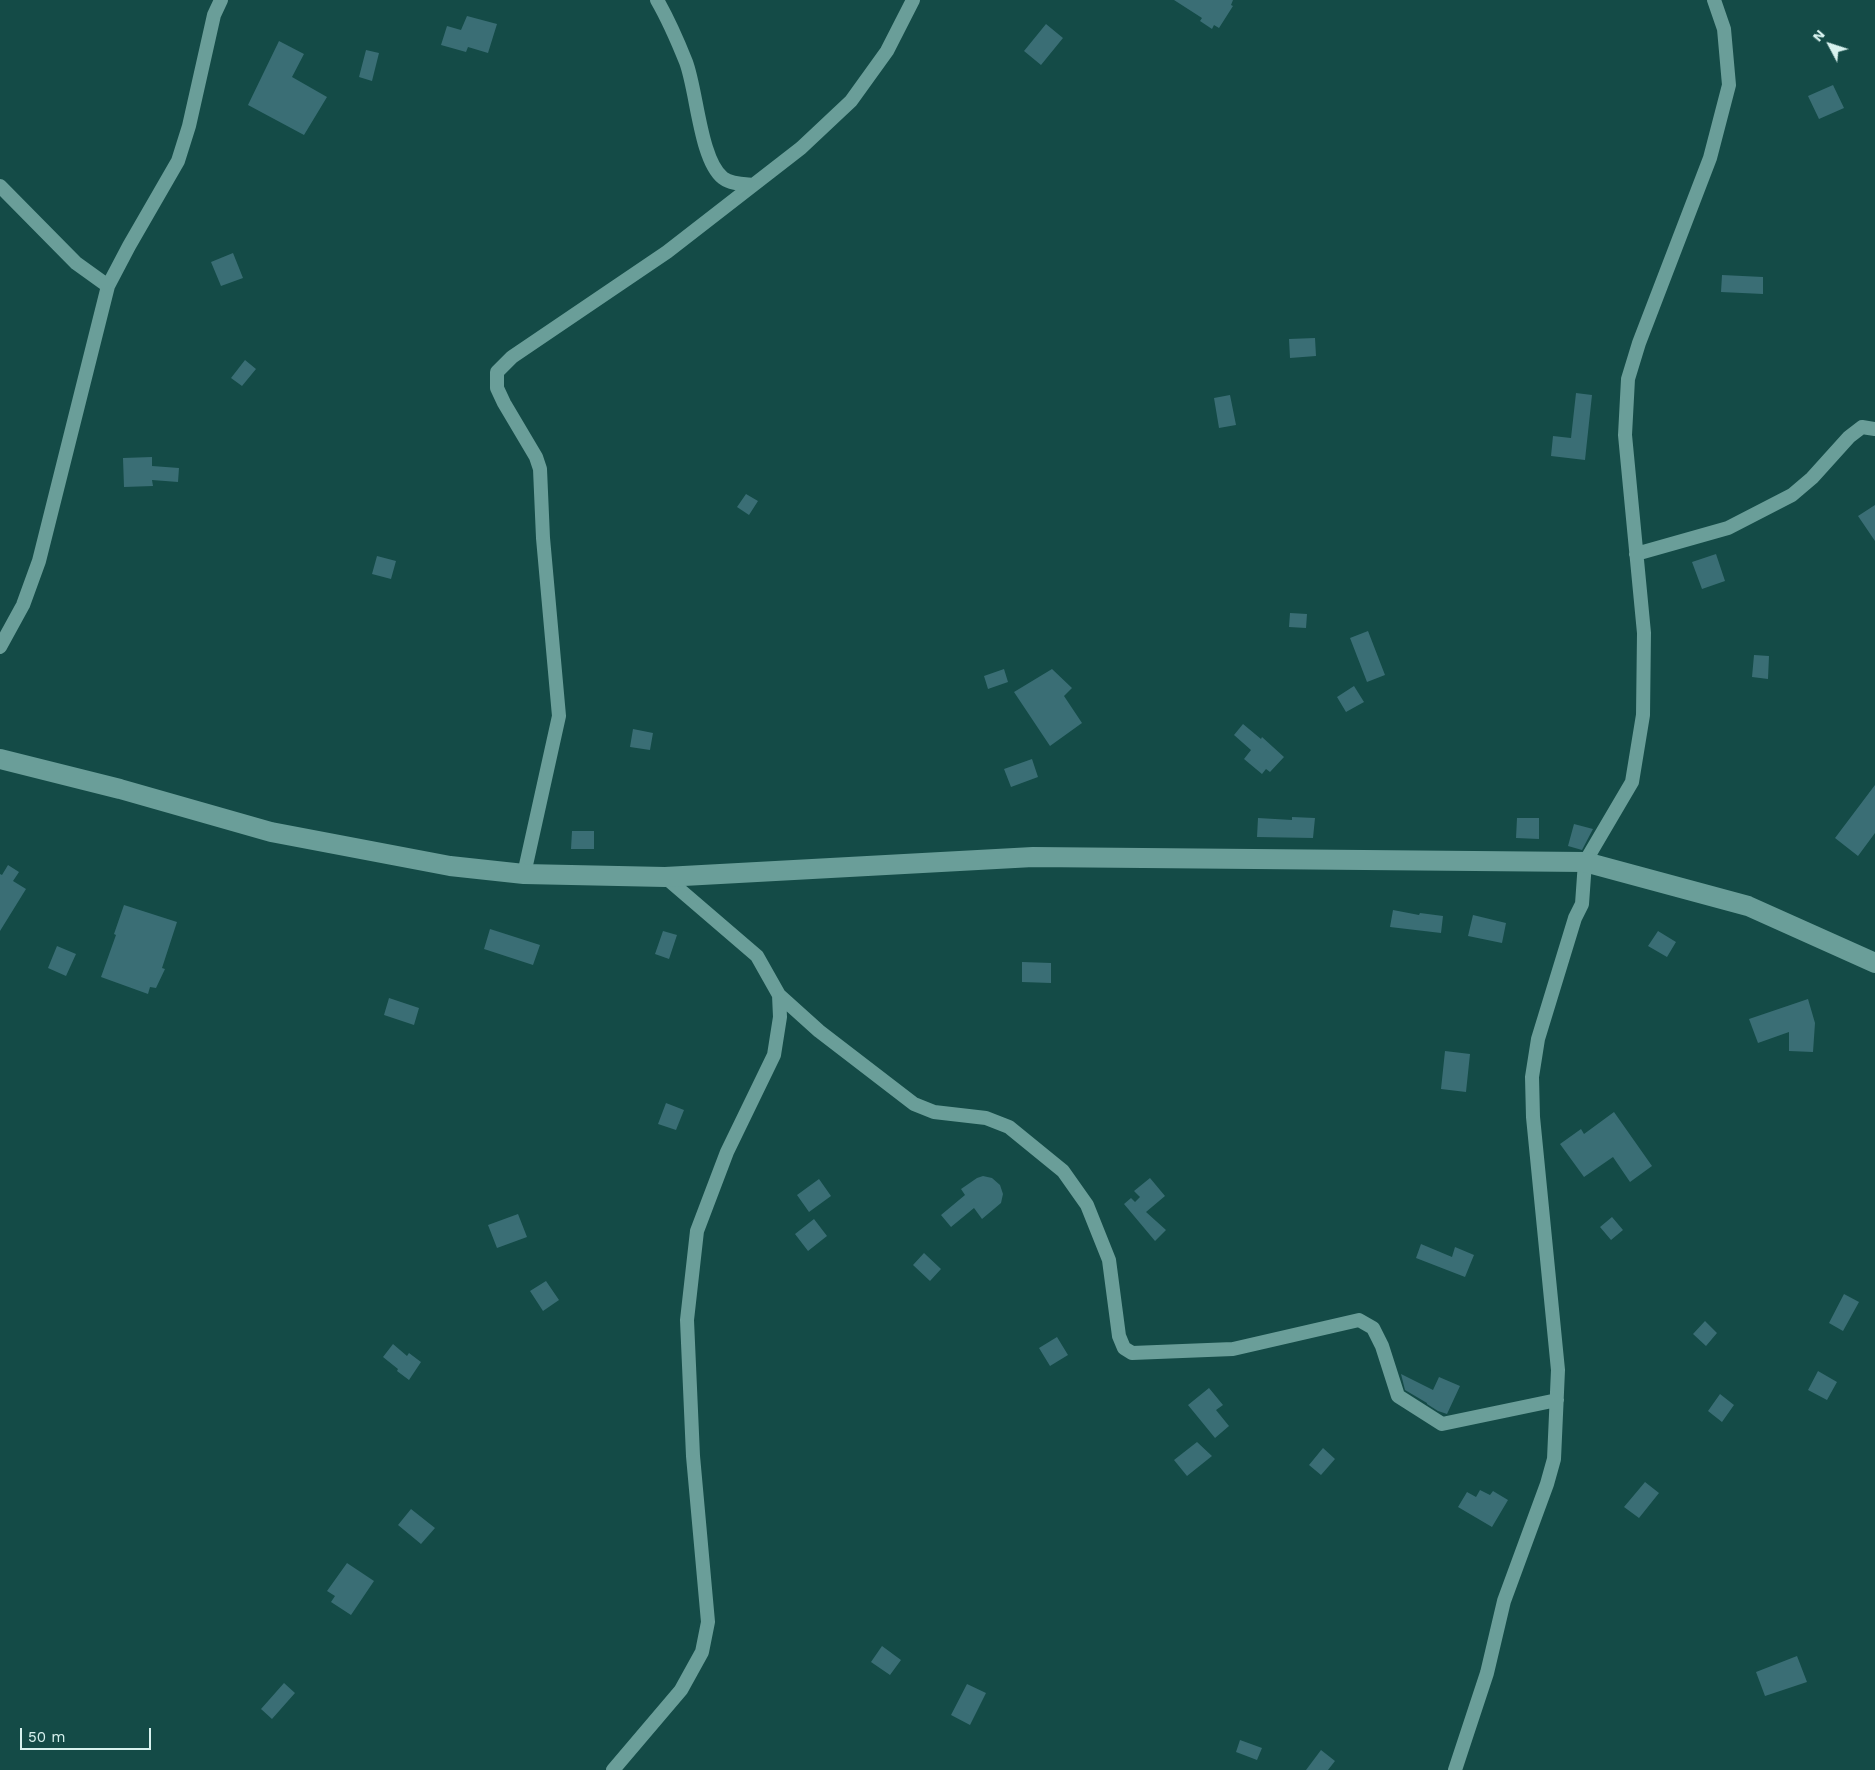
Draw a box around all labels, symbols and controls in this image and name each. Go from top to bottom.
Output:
north arrow [1805,20,1855,70]
text: N [1809,26,1828,44]
scale bar [22,1718,154,1750]
text: 50 m [28,1728,65,1746]

